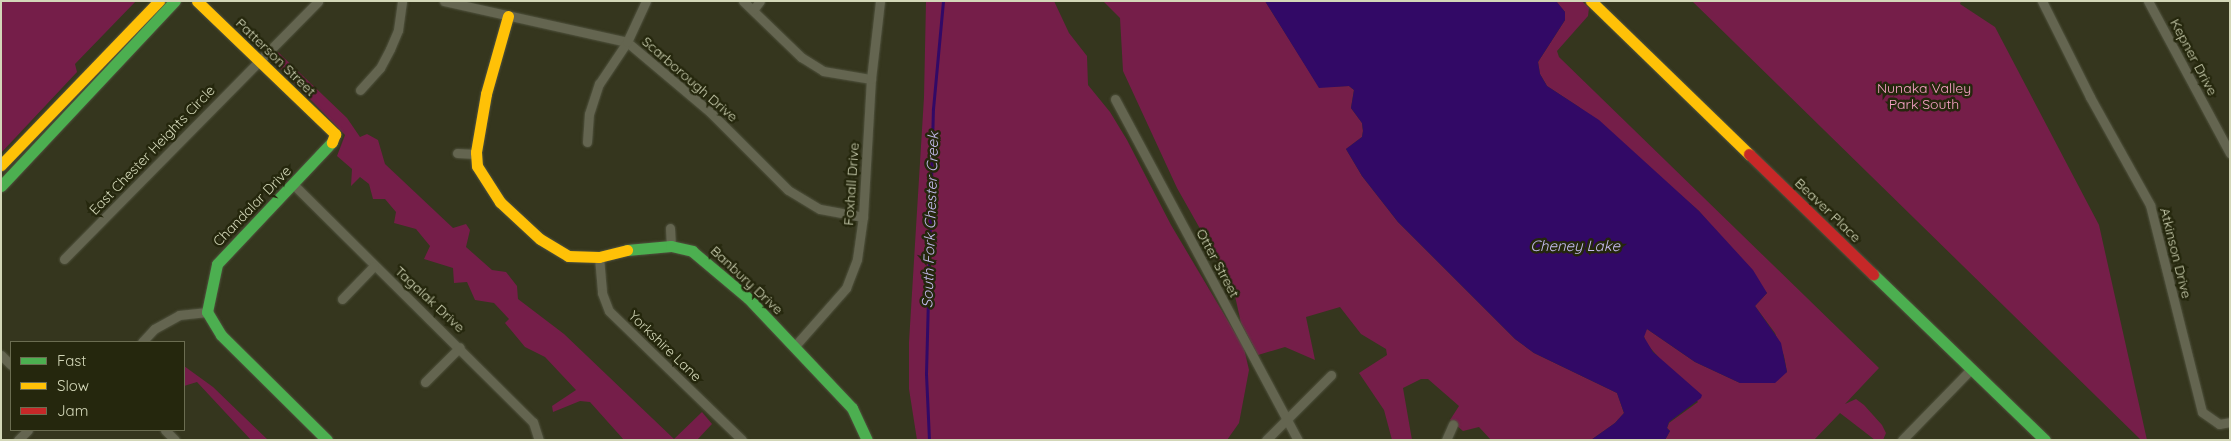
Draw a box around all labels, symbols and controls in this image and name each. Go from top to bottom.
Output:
street label: Patterson Street [233,15,319,99]
street label: Kepner Drive [2167,16,2221,98]
street label: Scarborough Drive [639,33,741,125]
park label: Nunaka Valley Park South [1877,80,1971,112]
street label: East Chester Heights Circle [86,82,218,218]
water label: South Fork Chester Creek [918,132,942,308]
street label: Foxhall Drive [840,142,862,226]
street label: Chandalar Drive [209,162,295,250]
street label: Beaver Place [1792,174,1864,246]
street label: Atkinson Drive [2157,206,2195,300]
street label: Otter Street [1193,226,1243,300]
water label: Cheney Lake [1530,237,1620,255]
street label: Banbury Drive [707,242,787,318]
street label: Tagalak Drive [392,262,468,336]
street label: Yorkshire Lane [625,307,705,385]
legend [10,341,185,431]
text: Fast [57,351,86,370]
text: Slow [57,376,89,395]
text: Jam [57,401,88,420]

